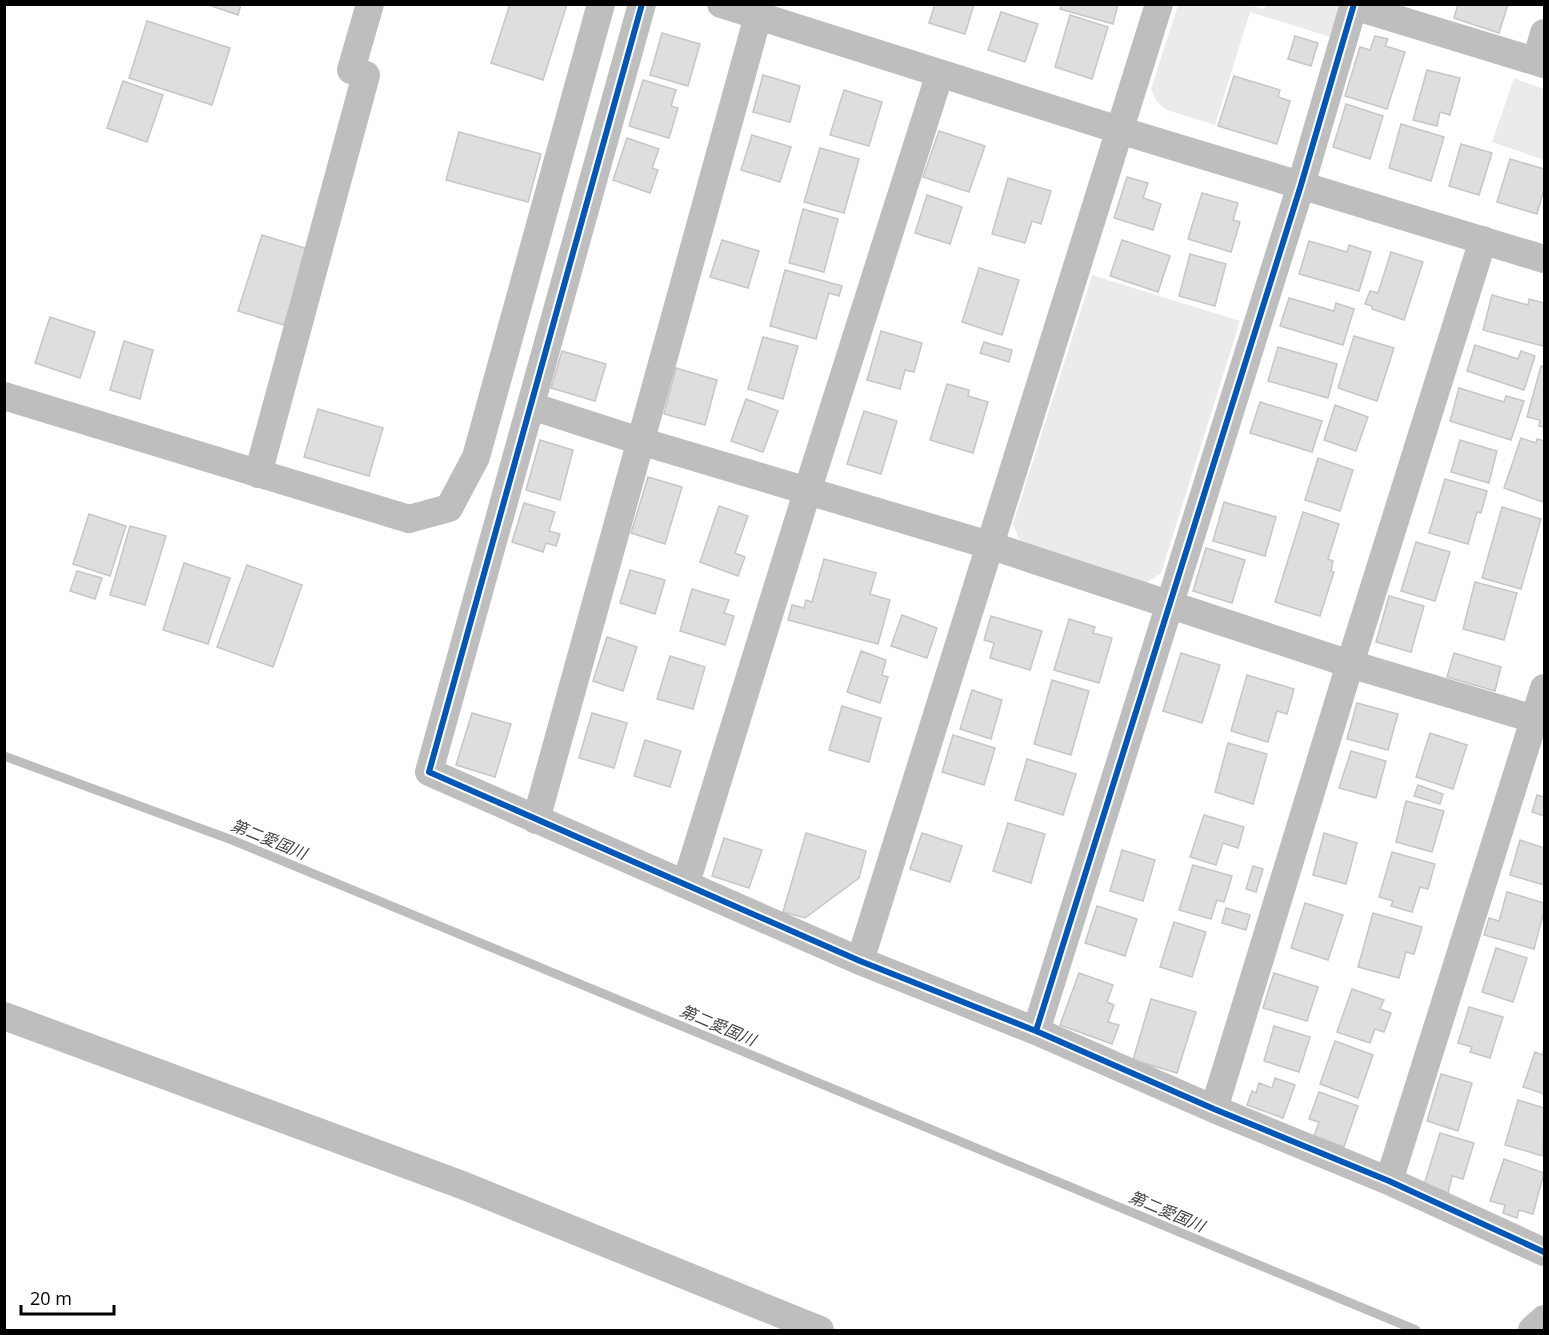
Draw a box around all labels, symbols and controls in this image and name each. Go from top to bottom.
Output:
water label: 第二愛国川 [228,814,312,865]
water label: 第二愛国川 [677,999,761,1052]
water label: 第二愛国川 [1126,1185,1210,1238]
scale bar [21,1278,114,1316]
text: 20 m [30,1286,72,1310]

